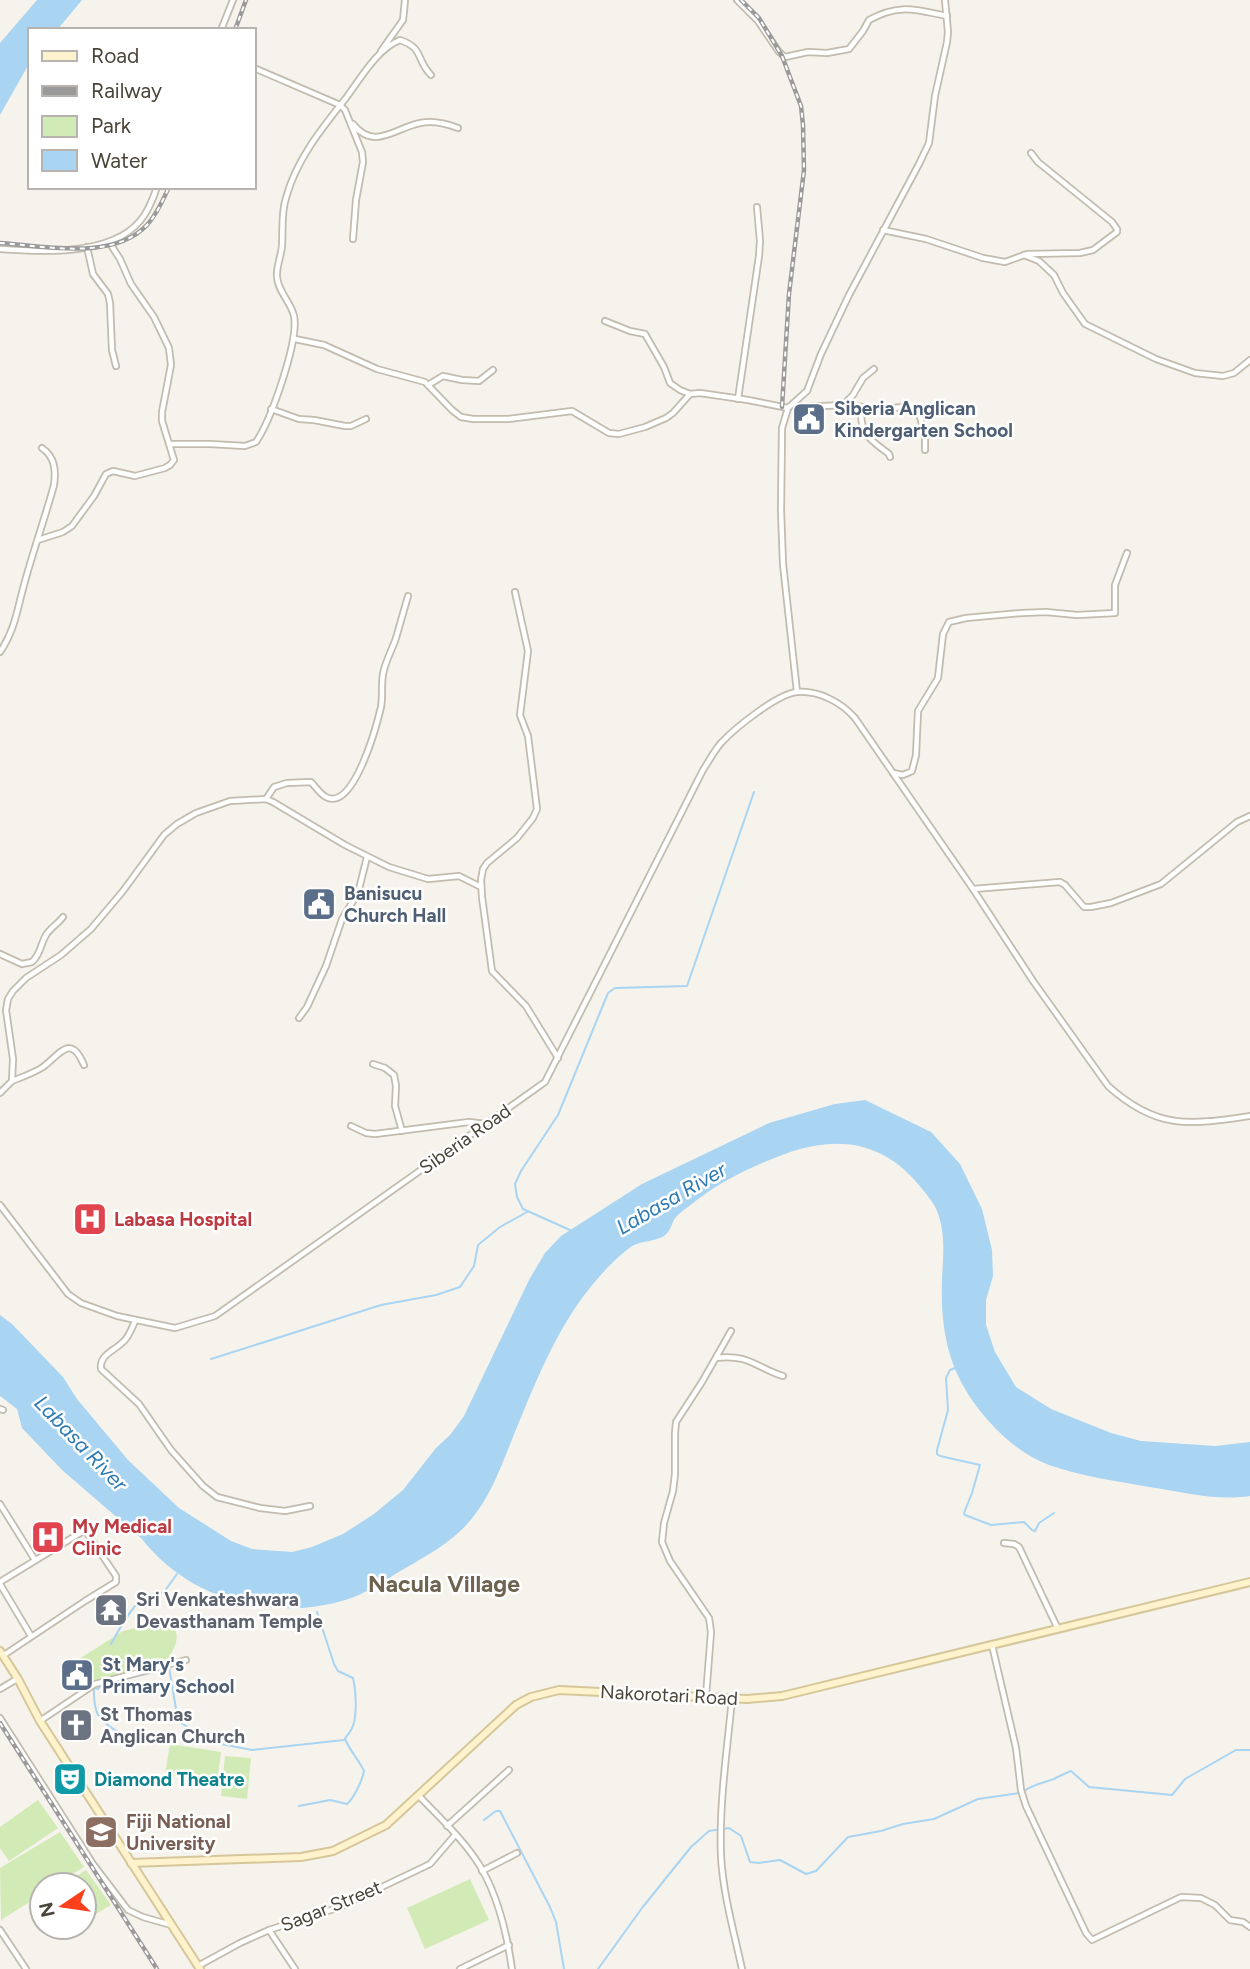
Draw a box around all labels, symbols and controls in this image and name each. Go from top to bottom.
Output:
legend [28,28,256,189]
text: Road [91,43,139,68]
text: Railway [91,78,162,103]
text: Park [91,113,132,138]
text: Water [91,148,147,173]
place label: Siberia Anglican Kindergarten School [834,397,1013,442]
public building icon: Siberia Anglican Kindergarten School [790,400,828,438]
place label: Banisucu Church Hall [344,882,446,927]
public building icon: Banisucu Church Hall [300,885,338,923]
street label: Siberia Road [415,1099,515,1179]
water label: Labasa River [612,1156,731,1239]
hospital icon: Labasa Hospital [71,1200,109,1238]
place label: Labasa Hospital [114,1208,252,1231]
water label: Labasa River [29,1390,133,1496]
place label: My Medical Clinic [72,1515,172,1560]
hospital icon: My Medical Clinic [29,1518,67,1556]
district label: Nacula Village [368,1570,520,1598]
place label: Sri Venkateshwara Devasthanam Temple [136,1588,323,1633]
temple icon: Sri Venkateshwara Devasthanam Temple [92,1591,130,1629]
place label: St Mary's Primary School [102,1653,234,1698]
public building icon: St Mary's Primary School [58,1656,96,1694]
street label: Nakorotari Road [600,1680,738,1710]
place label: St Thomas Anglican Church [100,1703,245,1748]
church icon: St Thomas Anglican Church [57,1706,95,1744]
theatre icon: Diamond Theatre [51,1760,89,1798]
place label: Diamond Theatre [94,1768,245,1791]
place label: Fiji National University [126,1810,231,1855]
school or university icon: Fiji National University [82,1813,120,1851]
north arrow [28,1871,98,1941]
street label: Sagar Street [277,1875,385,1937]
text: N [34,1900,60,1919]

